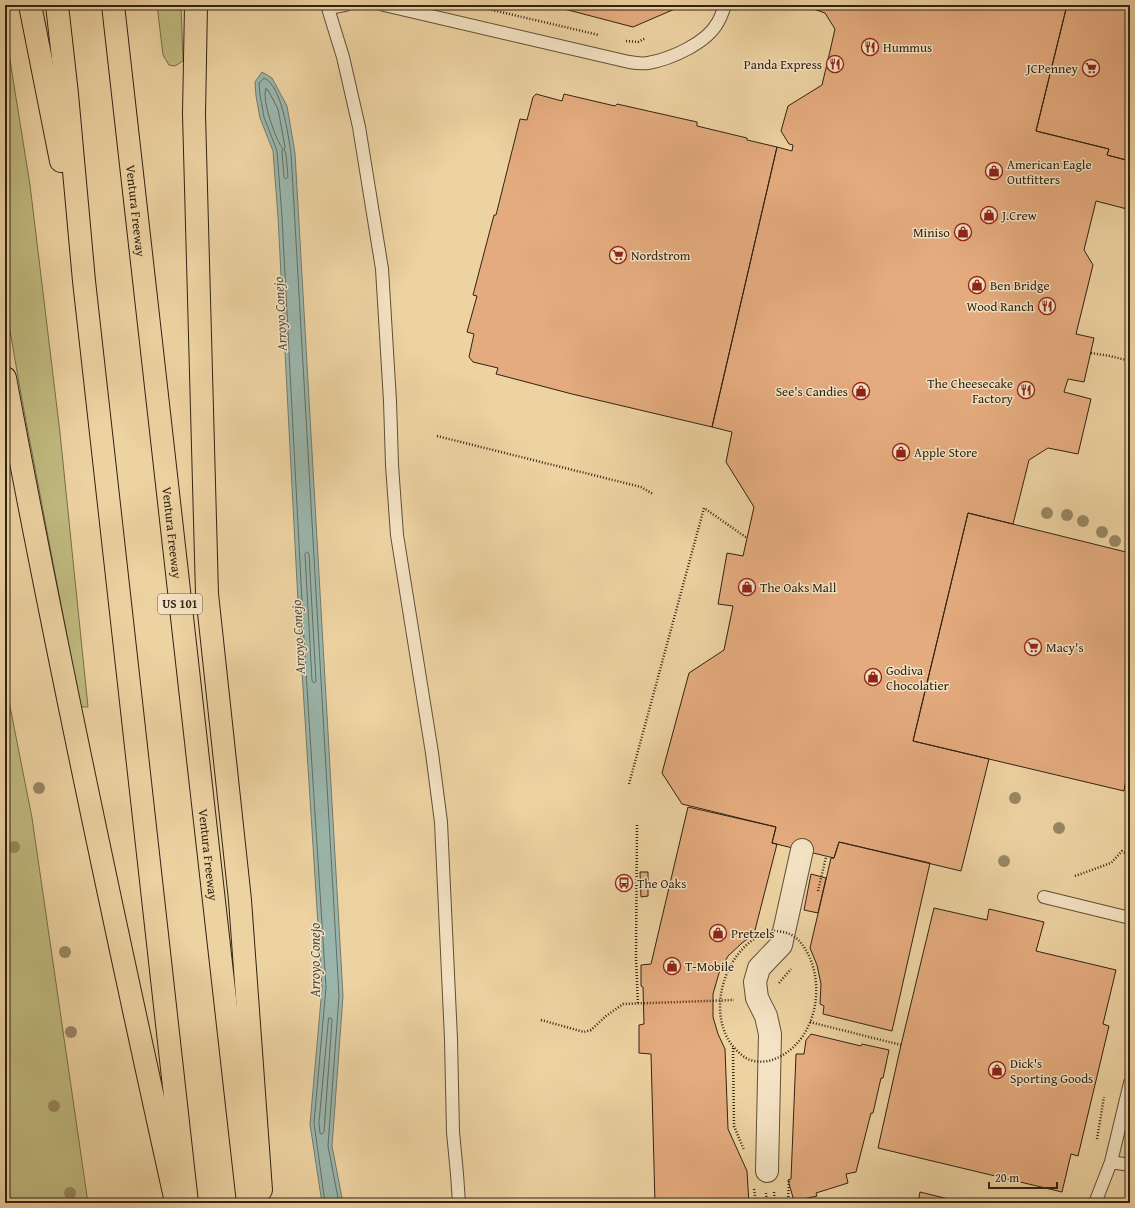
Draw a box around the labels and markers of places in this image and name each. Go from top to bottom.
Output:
restaurant icon: Hummus [860,37,880,57]
place label: Hummus [883,38,932,57]
restaurant icon: Panda Express [825,54,845,74]
place label: Panda Express [744,55,822,74]
supermarket icon: JCPenney [1081,58,1101,78]
place label: JCPenney [1025,59,1079,78]
place label: American Eagle Outfitters [1007,155,1092,189]
shop icon: American Eagle Outfitters [984,161,1004,181]
shop icon: J.Crew [979,205,999,225]
place label: J.Crew [1000,206,1038,225]
shop icon: Miniso [953,222,973,242]
place label: Miniso [913,223,950,242]
supermarket icon: Nordstrom [608,245,628,265]
place label: Nordstrom [631,246,691,265]
shop icon: Ben Bridge [967,275,987,295]
place label: Ben Bridge [990,276,1050,295]
restaurant icon: Wood Ranch [1037,296,1057,316]
place label: Wood Ranch [967,297,1035,316]
place label: The Cheesecake Factory [927,374,1014,408]
restaurant icon: The Cheesecake Factory [1016,380,1036,400]
shop icon: See's Candies [851,381,871,401]
place label: See's Candies [776,382,848,401]
shop icon: Apple Store [891,442,911,462]
place label: Apple Store [914,443,977,462]
shop icon: The Oaks Mall [737,577,757,597]
place label: The Oaks Mall [760,578,837,597]
supermarket icon: Macy's [1023,637,1043,657]
place label: Macy's [1046,638,1084,657]
place label: Godiva Chocolatier [886,661,950,695]
shop icon: Godiva Chocolatier [863,667,883,687]
bus stop icon: The Oaks [614,873,634,893]
place label: The Oaks [637,874,686,893]
shop icon: Pretzels [708,923,728,943]
place label: Pretzels [731,924,774,943]
shop icon: T-Mobile [662,956,682,976]
place label: T-Mobile [685,957,734,976]
place label: Dick's Sporting Goods [1010,1054,1093,1088]
shop icon: Dick's Sporting Goods [987,1060,1007,1080]

